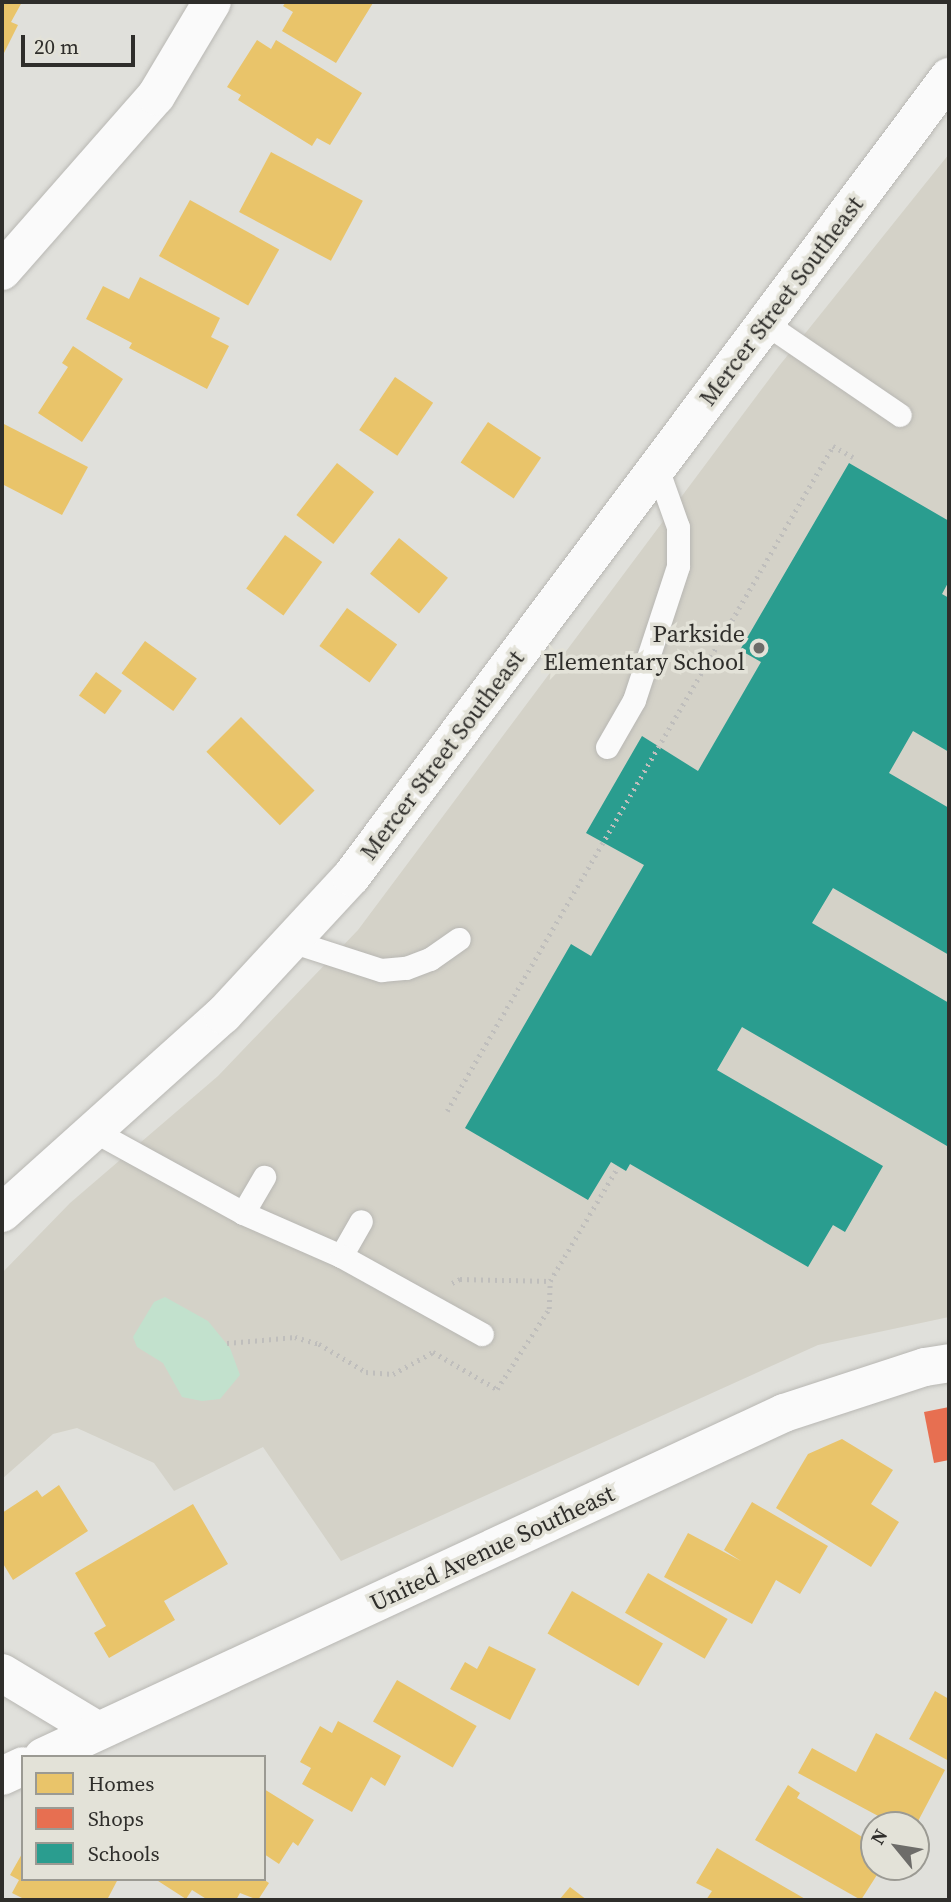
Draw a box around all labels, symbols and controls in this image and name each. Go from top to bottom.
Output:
scale bar [24,21,138,65]
text: 20 m [34,32,79,61]
street label: Mercer Street Southeast [693,191,869,411]
place label: Parkside Elementary School [543,620,745,676]
marker: Parkside Elementary School [751,640,767,656]
street label: Mercer Street Southeast [354,645,530,865]
street label: United Avenue Southeast [365,1479,619,1617]
legend [21,1755,266,1881]
text: Homes [88,1769,154,1798]
text: Shops [88,1804,144,1833]
north arrow [860,1811,930,1881]
text: N [864,1824,893,1849]
text: Schools [88,1839,160,1868]

